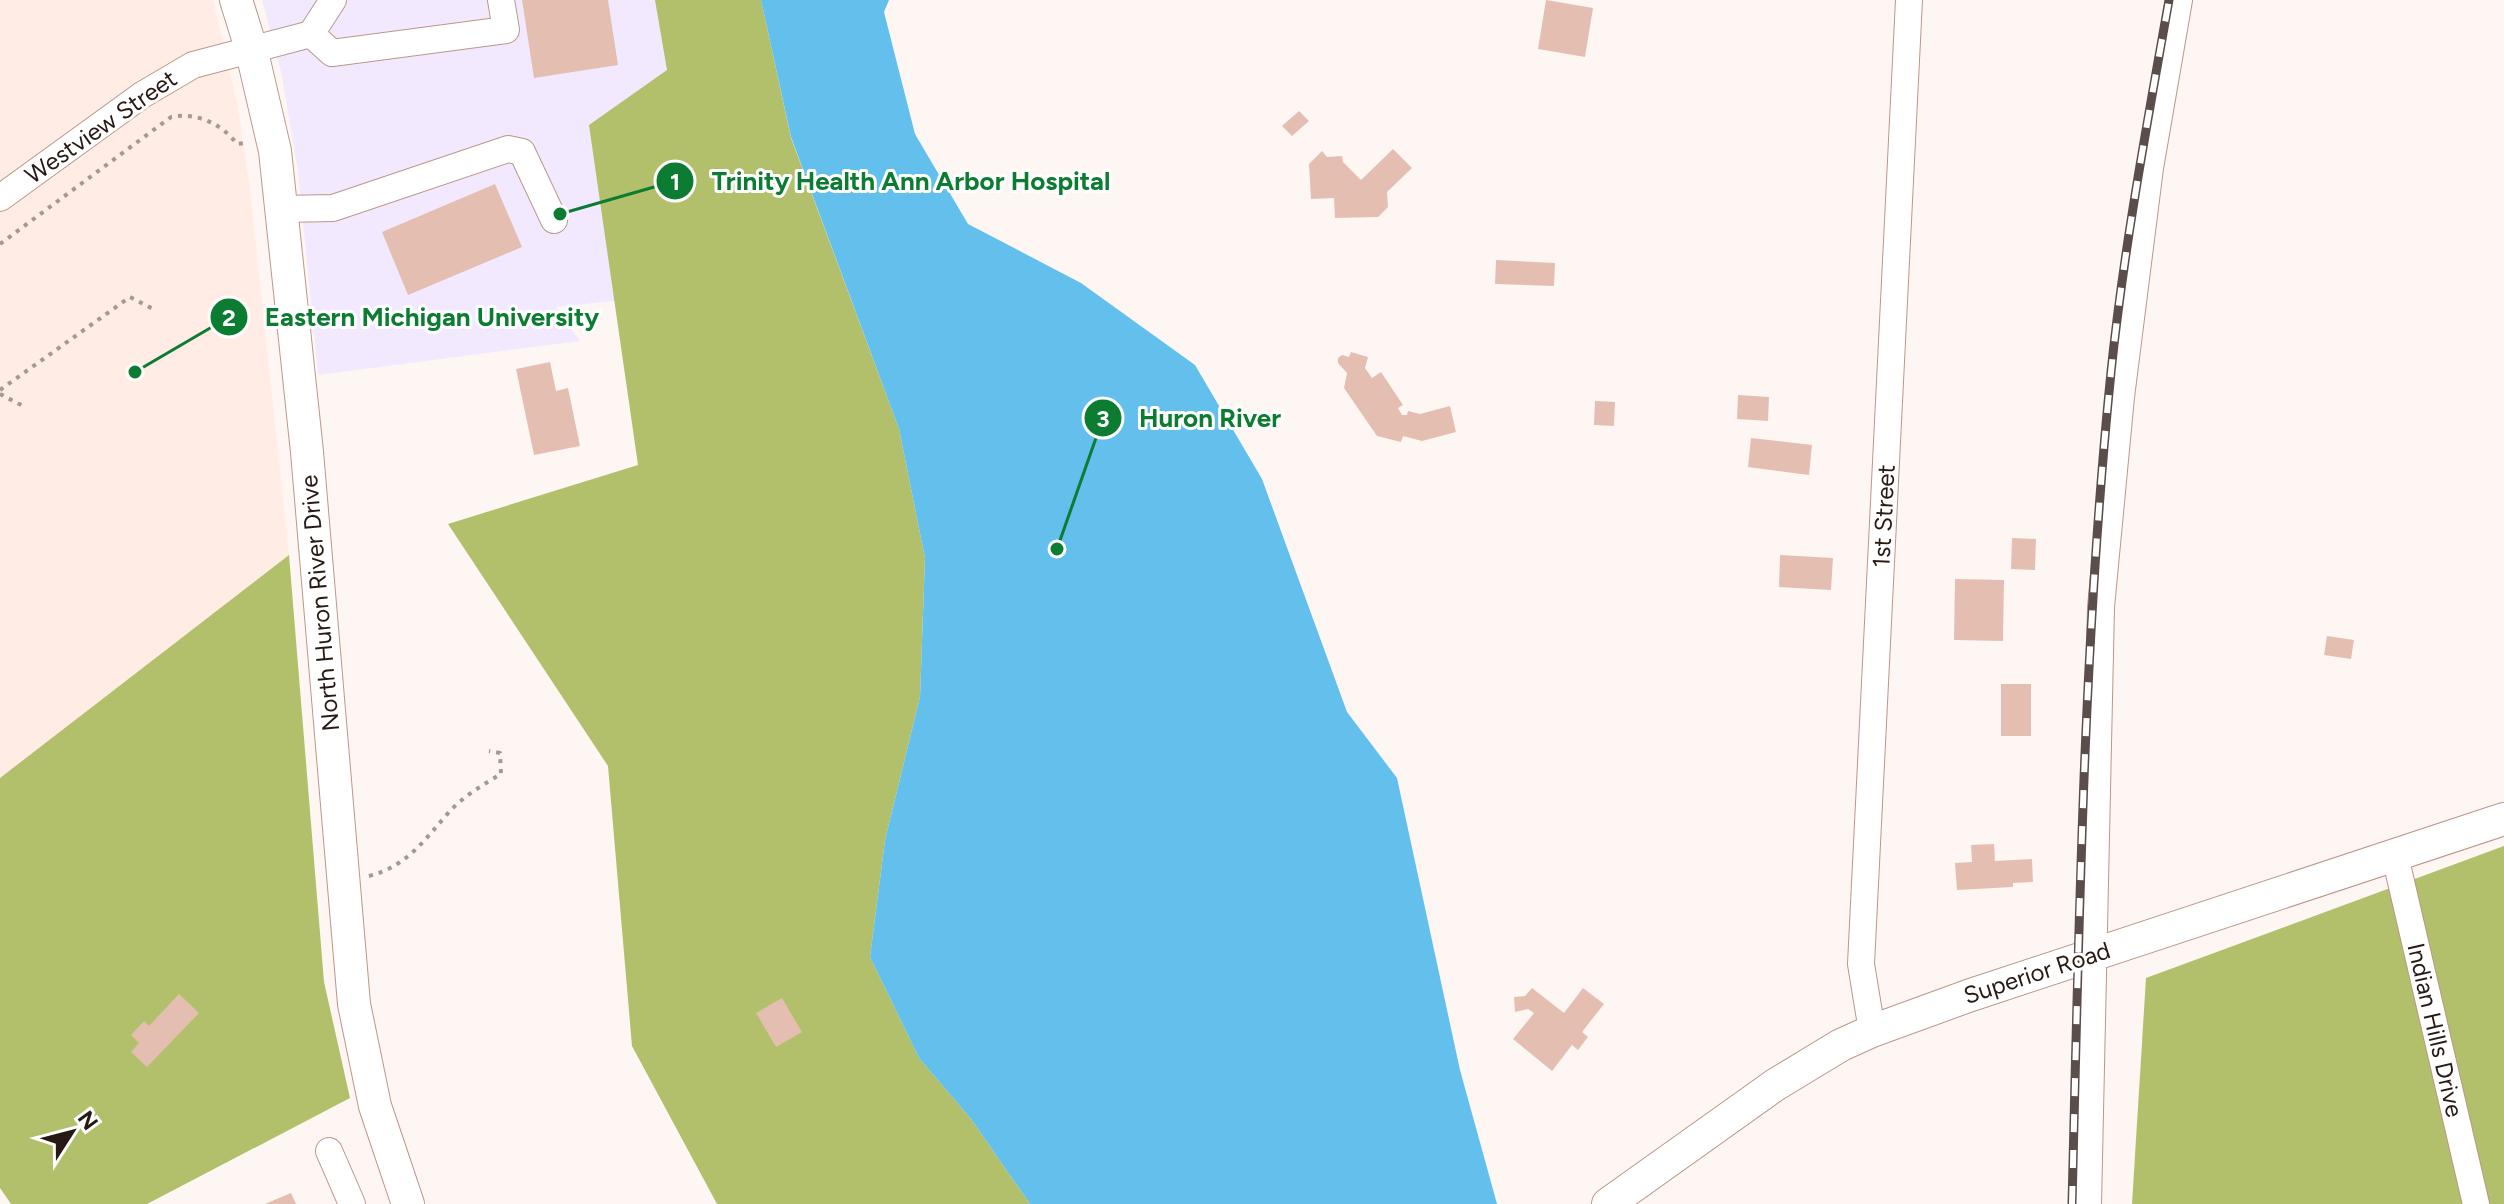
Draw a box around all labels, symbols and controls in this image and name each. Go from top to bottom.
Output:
street label: Westview Street [19,64,182,190]
callout: Trinity Health Ann Arbor Hospital [655,156,1126,206]
text: Trinity Health Ann Arbor Hospital [712,165,1110,197]
text: 1 [670,167,680,196]
callout: Eastern Michigan University [209,292,615,342]
text: Eastern Michigan University [265,301,599,333]
text: 2 [222,303,236,332]
callout: Huron River [1083,393,1297,443]
text: Huron River [1139,402,1281,434]
text: 3 [1096,404,1110,433]
street label: 1st Street [1866,464,1901,568]
street label: North Huron River Drive [294,474,345,732]
street label: Superior Road [1960,935,2114,1010]
street label: Indian Hills Drive [2401,940,2470,1120]
north arrow [32,1092,112,1172]
text: N [72,1106,104,1135]

